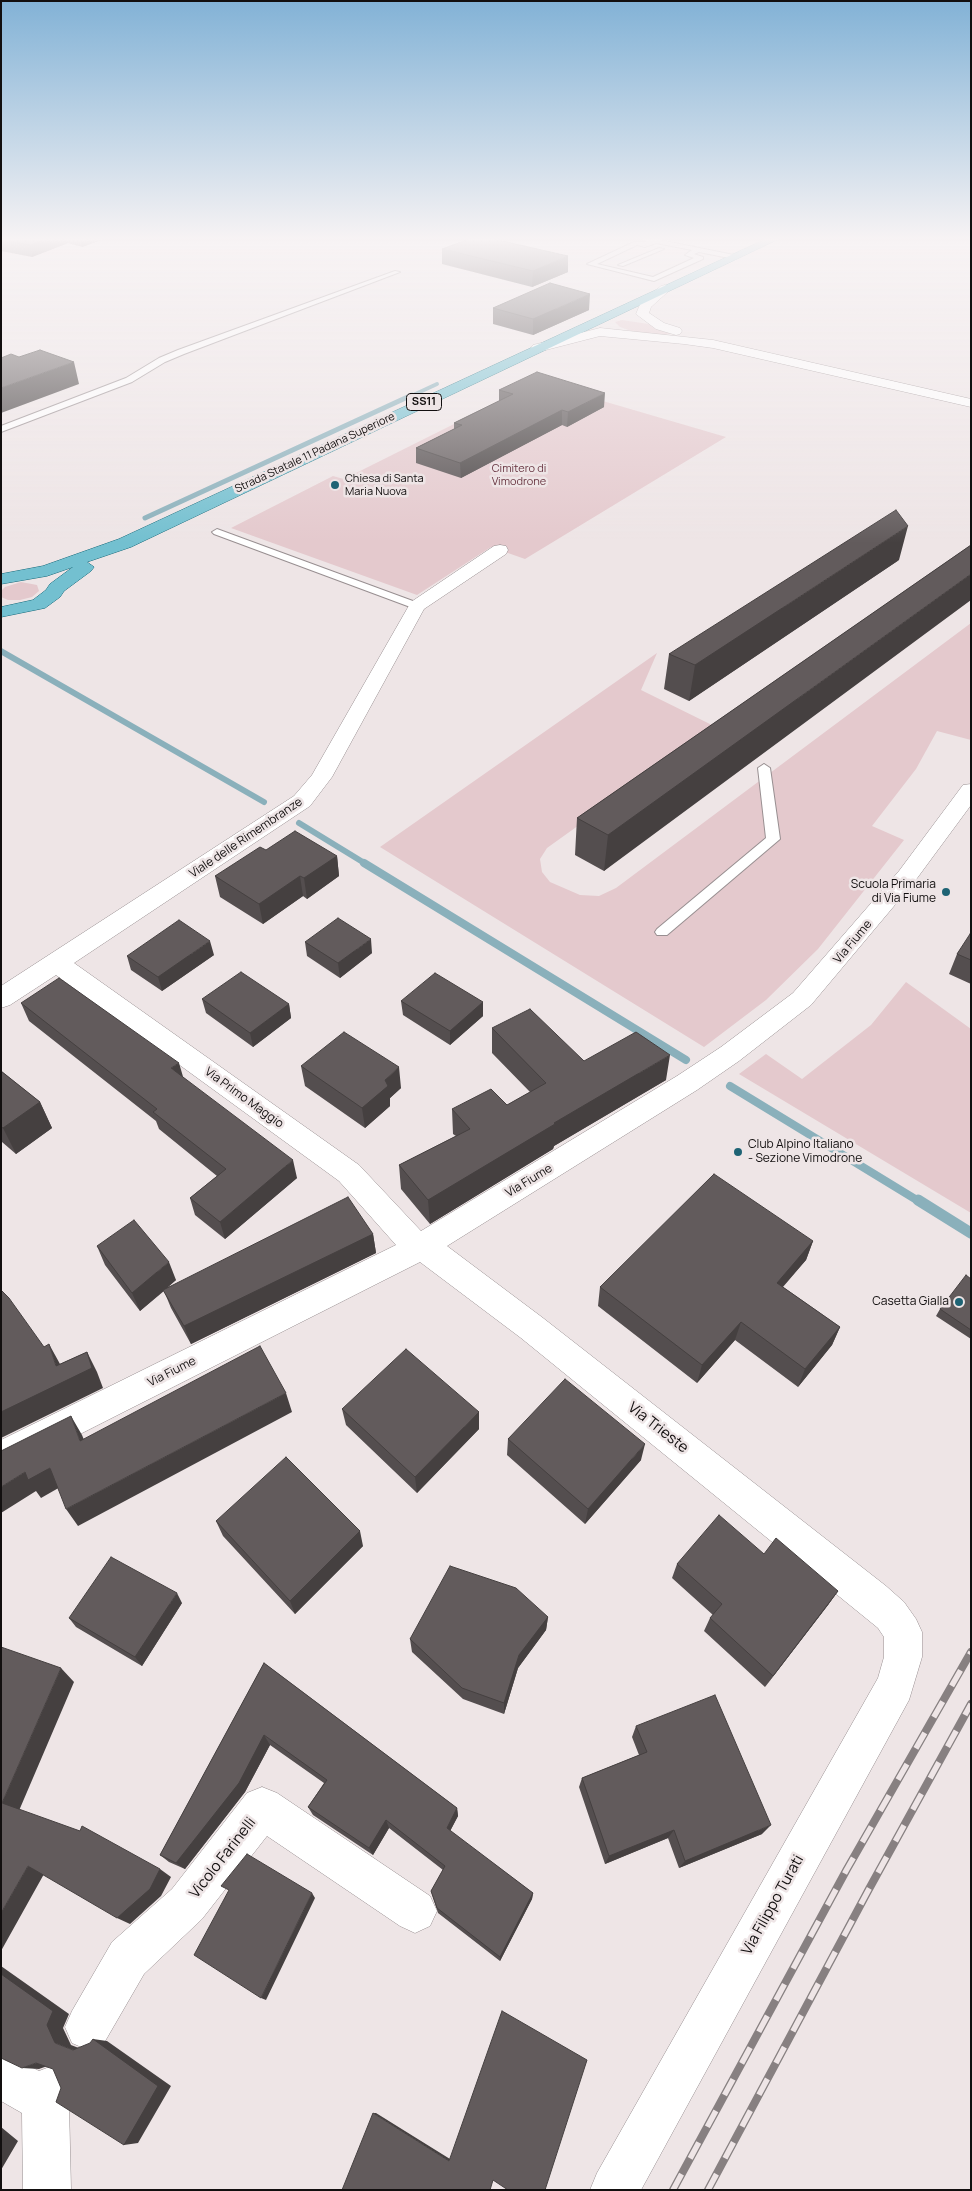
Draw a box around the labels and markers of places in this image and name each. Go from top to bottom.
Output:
place label: Chiesa di Santa Maria Nuova [345,472,424,498]
marker: Chiesa di Santa Maria Nuova [329,479,341,491]
place label: Scuola Primaria di Via Fiume [851,878,936,906]
marker: Scuola Primaria di Via Fiume [940,886,952,898]
place label: Club Alpino Italiano - Sezione Vimodrone [748,1138,862,1166]
marker: Club Alpino Italiano - Sezione Vimodrone [732,1146,744,1158]
place label: Casetta Gialla [872,1295,949,1309]
marker: Casetta Gialla [953,1296,965,1308]

